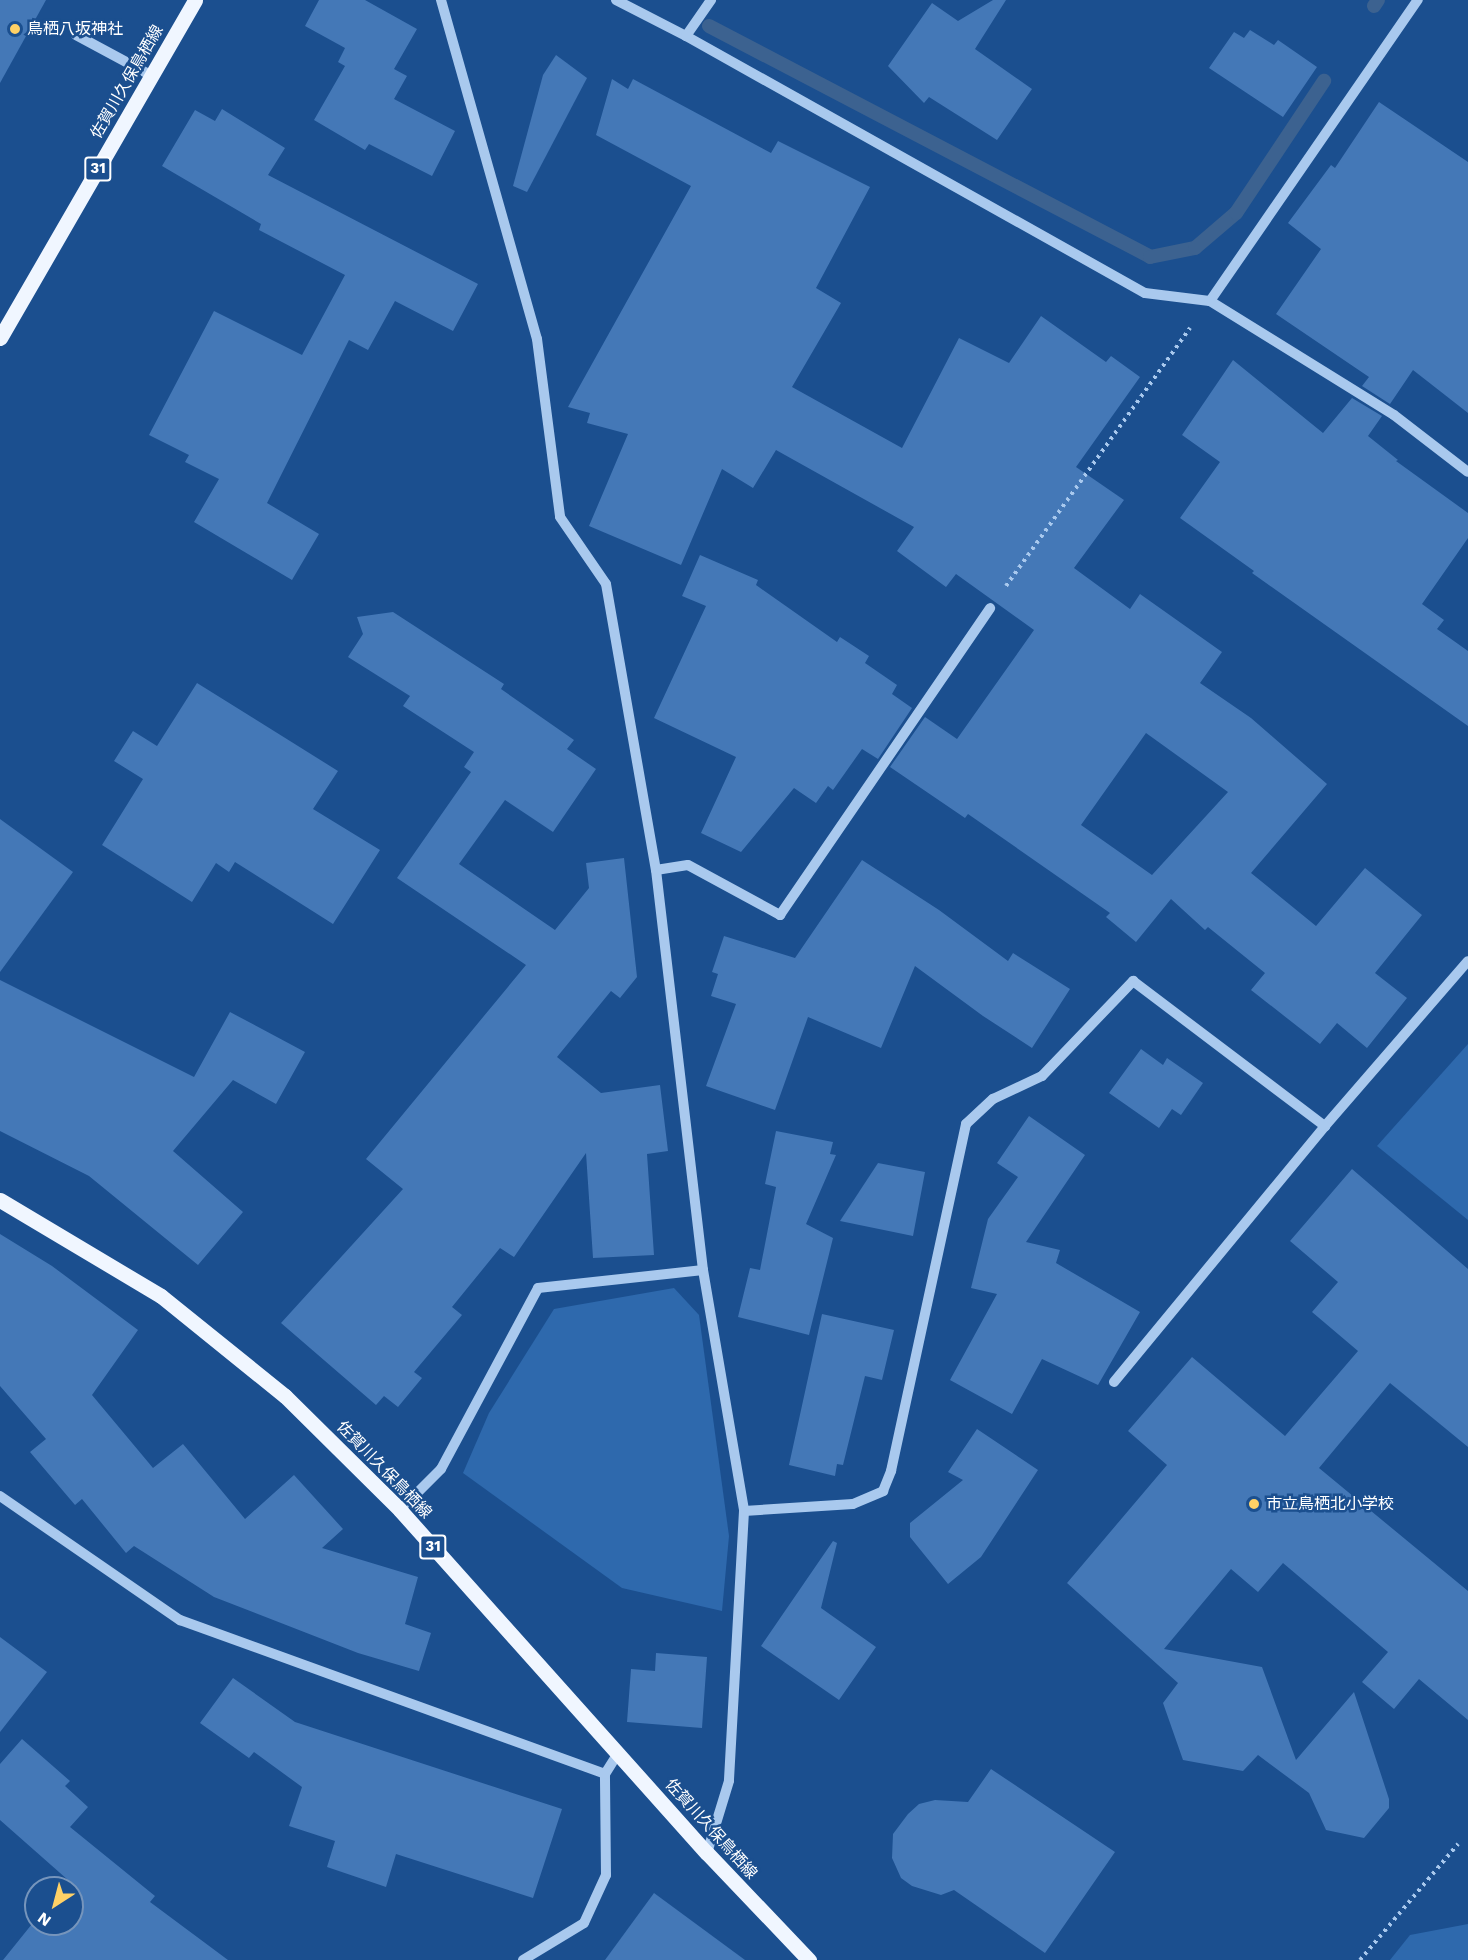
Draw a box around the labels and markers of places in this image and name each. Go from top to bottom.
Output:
place label: 鳥栖八坂神社 [27,19,123,39]
marker: 鳥栖八坂神社 [8,22,22,36]
place label: 市立鳥栖北小学校 [1266,1494,1394,1514]
marker: 市立鳥栖北小学校 [1247,1497,1261,1511]

